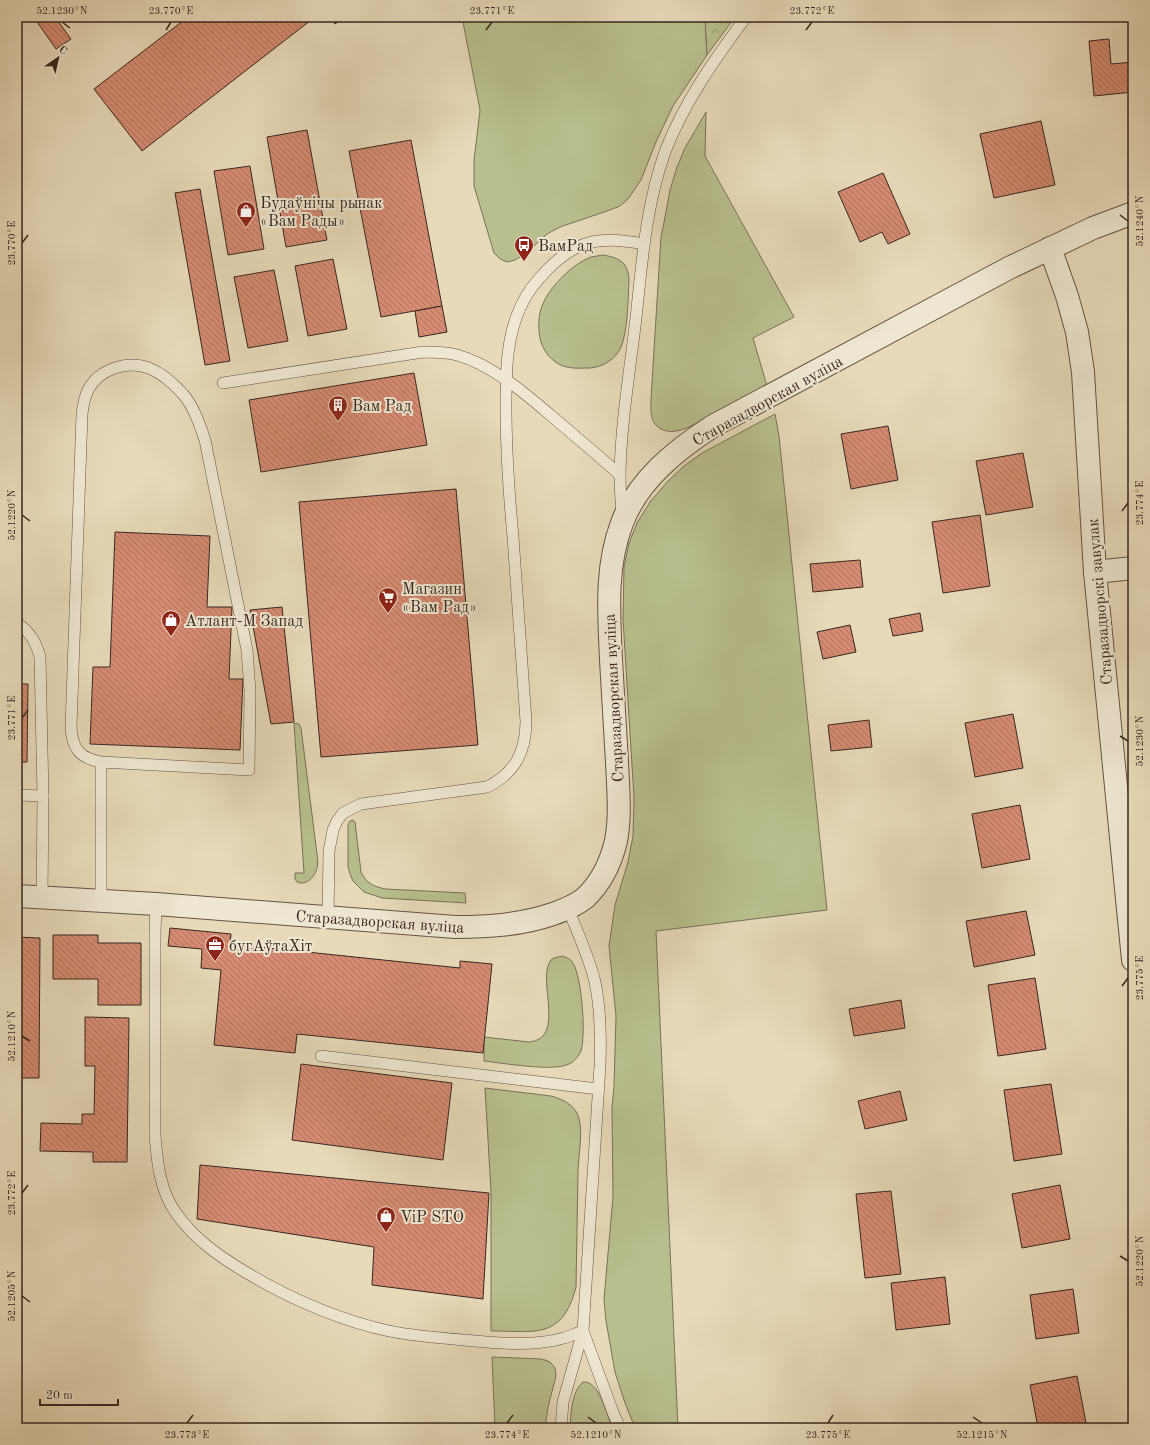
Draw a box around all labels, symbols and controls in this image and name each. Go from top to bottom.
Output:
text: 52.1230°N [36,6,88,16]
text: 23.770°E [149,6,193,16]
text: 23.771°E [470,6,514,16]
text: 23.772°E [790,6,834,16]
north arrow [38,38,78,78]
text: С [57,44,69,58]
text: 52.1240°N [1135,195,1145,247]
place label: Будаўнічы рынак «Вам Рады» [260,196,382,230]
shop icon: Будаўнічы рынак «Вам Рады» [235,200,257,228]
text: 23.770°E [7,221,17,265]
bus stop icon: ВамРад [513,234,535,262]
place label: ВамРад [538,239,593,255]
street label: Старазадворская вуліца [690,354,846,450]
building icon: Вам Рад [327,394,349,422]
place label: Вам Рад [352,399,411,415]
text: 23.774°E [1135,481,1145,525]
text: 52.1220°N [7,489,17,541]
street label: Старазадворскі завулак [1086,518,1116,686]
place label: Магазин «Вам Рад» [402,582,477,616]
supermarket icon: Магазин «Вам Рад» [377,586,399,614]
shop icon: Атлант-М Запад [160,609,182,637]
street label: Старазадворская вуліца [603,613,627,783]
place label: Атлант-М Запад [185,614,303,630]
text: 23.771°E [7,696,17,740]
text: 52.1230°N [1135,715,1145,767]
street label: Старазадворская вуліца [295,909,465,937]
office icon: бугАўтаХіт [204,934,226,962]
place label: бугАўтаХіт [229,939,312,955]
text: 23.775°E [1135,956,1145,1000]
text: 52.1210°N [7,1010,17,1062]
text: 23.772°E [7,1171,17,1215]
shop icon: ViP STO [375,1205,397,1233]
place label: ViP STO [400,1210,464,1226]
text: 52.1220°N [1135,1235,1145,1287]
text: 52.1205°N [7,1270,17,1322]
scale bar [40,1381,118,1407]
text: 20 m [46,1390,73,1402]
text: 23.773°E [165,1430,209,1440]
text: 23.774°E [485,1430,529,1440]
text: 52.1210°N [570,1430,622,1440]
text: 23.775°E [806,1430,850,1440]
text: 52.1215°N [956,1430,1008,1440]

